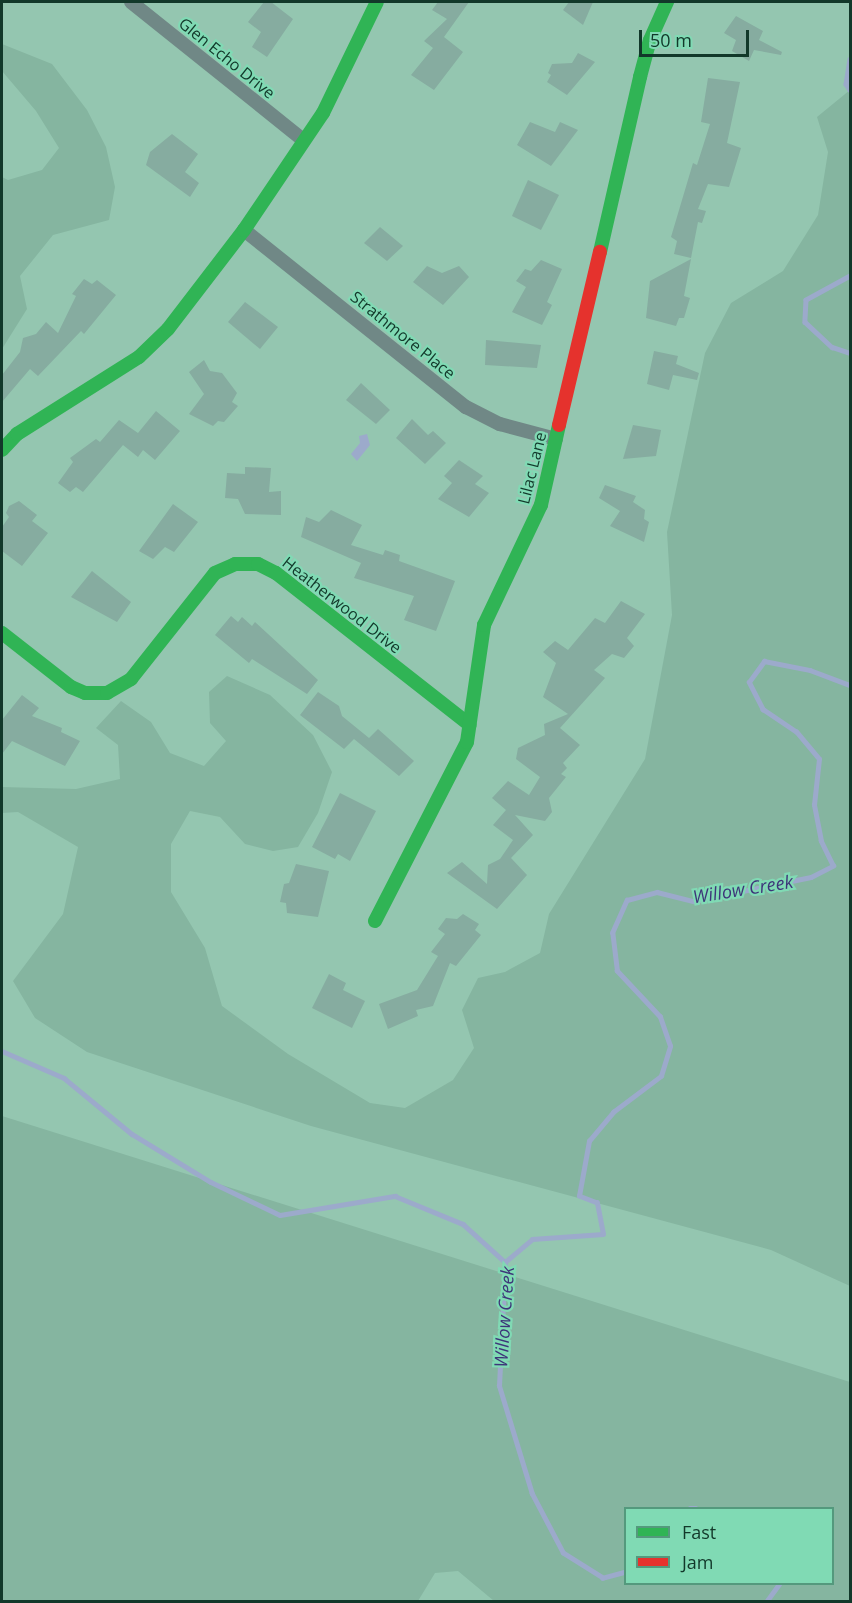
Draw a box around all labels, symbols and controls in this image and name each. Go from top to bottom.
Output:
street label: Glen Echo Drive [175,13,279,103]
scale bar [642,18,752,56]
text: 50 m [650,28,692,52]
street label: Strathmore Place [347,287,459,383]
street label: Lilac Lane [514,430,550,506]
street label: Heatherwood Drive [279,553,405,657]
water label: Willow Creek [691,870,795,908]
water label: Willow Creek [490,1266,518,1368]
legend [624,1507,834,1585]
text: Fast [682,1520,716,1544]
text: Jam [682,1550,714,1574]

